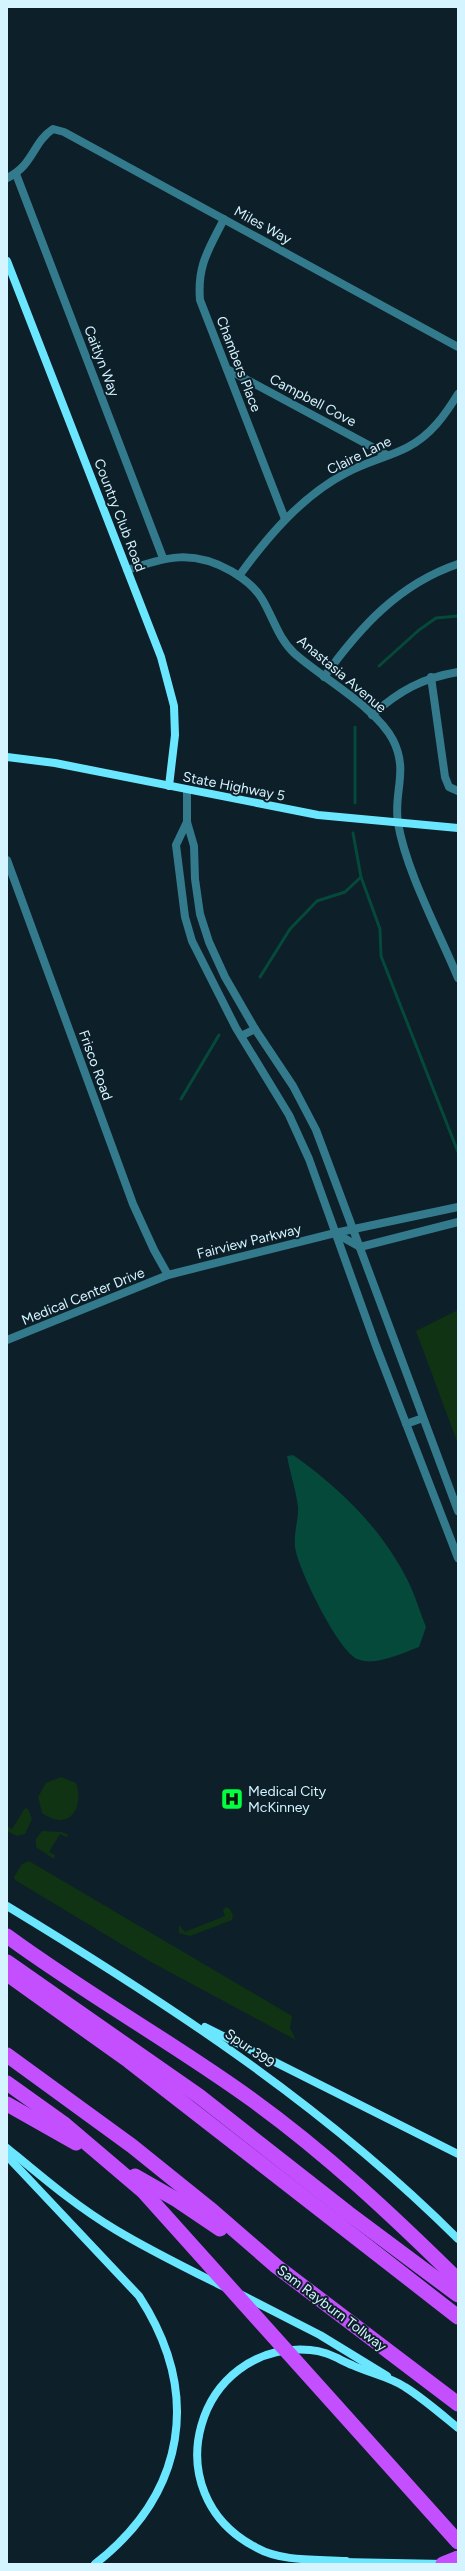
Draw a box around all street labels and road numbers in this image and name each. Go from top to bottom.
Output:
street label: Miles Way [231,203,295,248]
street label: Chambers Place [212,314,265,415]
street label: Caitlyn Way [80,323,123,400]
street label: Campbell Cove [267,370,359,431]
street label: Claire Lane [324,432,394,478]
street label: Country Club Road [90,456,149,574]
street label: Anastasia Avenue [294,632,390,717]
street label: State Highway 5 [181,768,286,805]
street label: Frisco Road [75,1028,116,1103]
street label: Fairview Parkway [195,1220,304,1263]
street label: Medical Center Drive [19,1264,148,1329]
street label: Spur 399 [222,2025,278,2072]
street label: Sam Rayburn Tollway [274,2262,390,2355]

